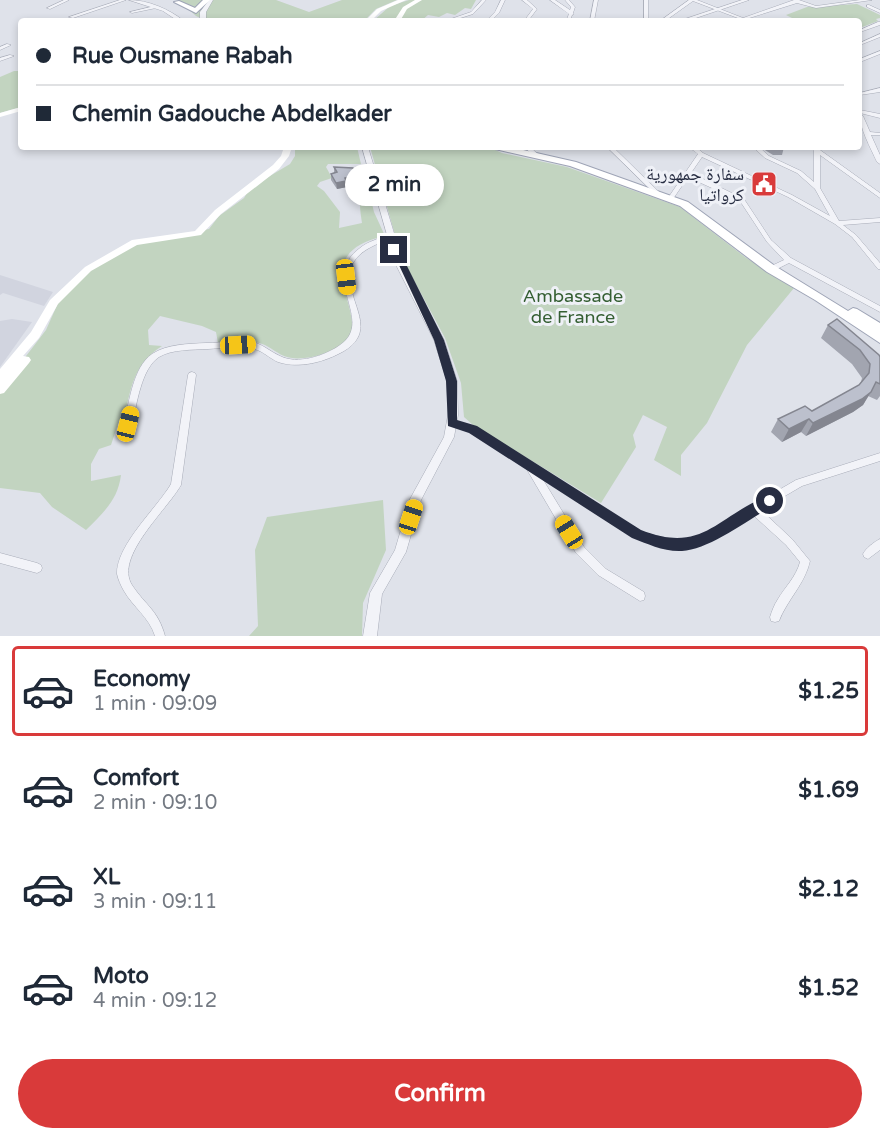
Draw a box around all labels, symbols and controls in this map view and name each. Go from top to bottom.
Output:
text: Rue Ousmane Rabah [72,43,293,69]
text: Chemin Gadouche Abdelkader [72,101,392,127]
callout: 2 min [344,163,444,205]
place label: سفارة جمهورية كرواتيا [646,163,745,206]
public building icon: سفارة جمهورية كرواتيا [749,169,779,199]
text: 2 min [368,173,421,197]
route end [380,236,407,263]
car [335,258,357,296]
park label: Ambassade de France [523,285,623,328]
car [220,335,256,355]
car [115,404,141,444]
route start [756,487,783,514]
car [397,497,425,537]
car [552,512,586,552]
icon: car [21,664,75,718]
text: Economy [93,666,190,692]
text: $1.25 [798,678,859,704]
text: 1 min · 09:09 [93,692,217,716]
icon: car [21,763,75,817]
text: Comfort [93,765,179,791]
text: $1.69 [798,777,859,803]
text: 2 min · 09:10 [93,791,217,815]
icon: car [21,862,75,916]
text: XL [93,864,120,890]
text: $2.12 [798,876,859,902]
text: 3 min · 09:11 [93,890,217,914]
icon: car [21,961,75,1015]
text: Moto [93,963,149,989]
text: $1.52 [798,975,859,1001]
text: 4 min · 09:12 [93,989,217,1013]
button: Confirm [18,1059,862,1128]

